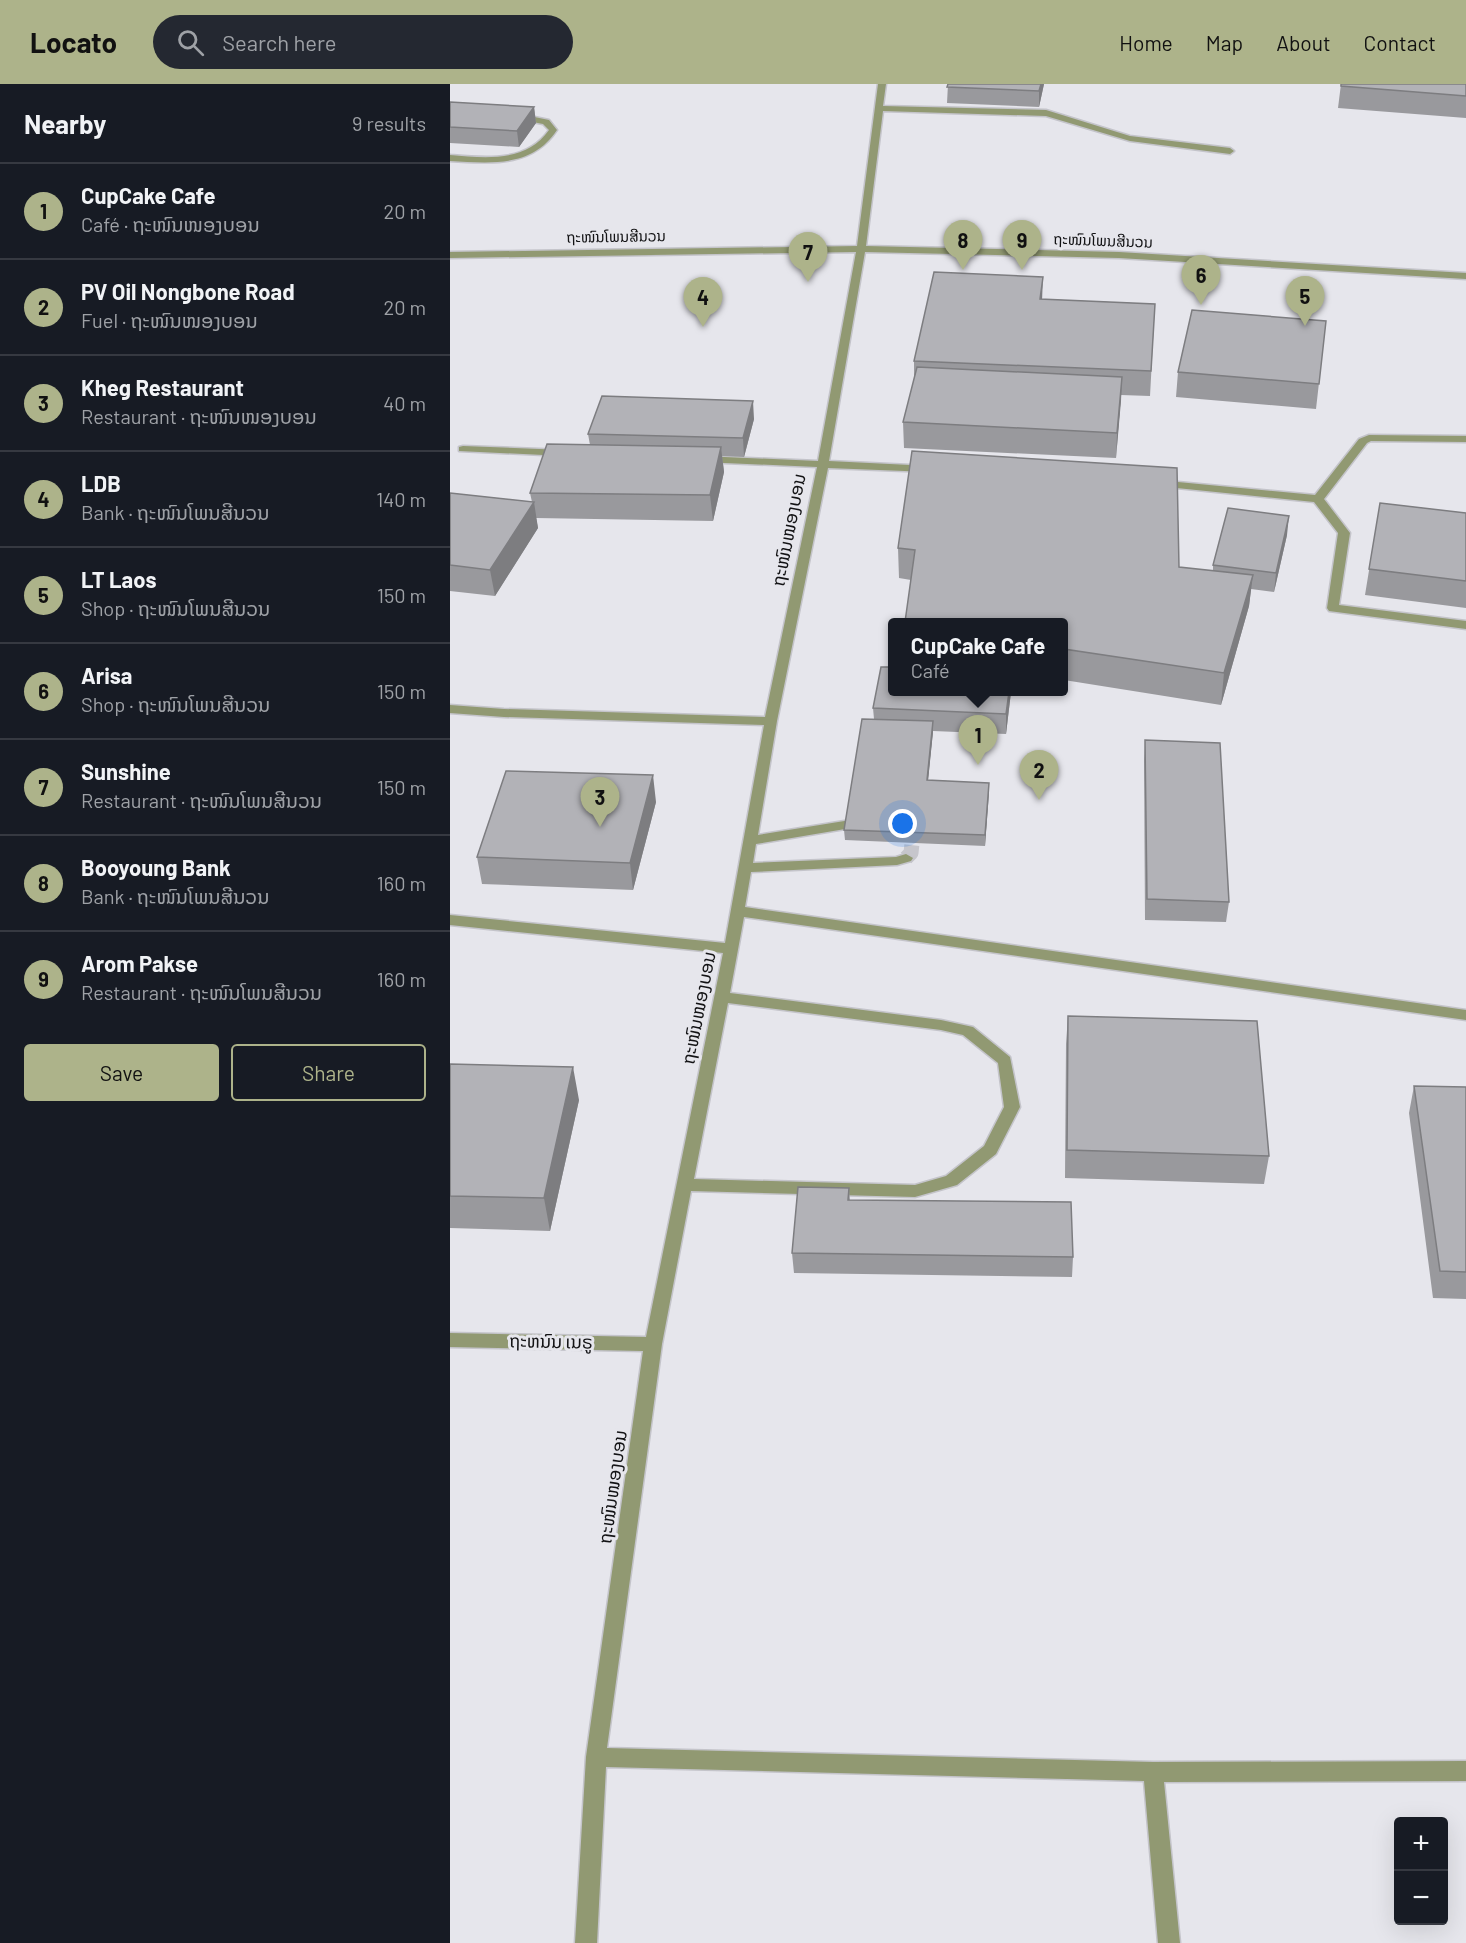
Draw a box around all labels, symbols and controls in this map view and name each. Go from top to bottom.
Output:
search box [153,15,573,69]
text: Locato [30,25,117,59]
icon: search [174,26,207,59]
text: Search here [222,29,337,55]
text: Home [1119,30,1173,55]
text: Map [1206,30,1243,55]
text: About [1276,30,1331,55]
text: Contact [1364,30,1436,55]
text: Nearby [24,108,106,139]
text: 9 results [352,111,426,135]
text: CupCake Cafe [81,182,215,208]
text: 1 [40,199,47,223]
text: 20 m [383,199,426,223]
text: Café · ຖະໜົນໜອງບອນ [81,212,260,236]
pin: 8 [944,220,982,270]
pin: 9 [1002,220,1042,270]
street label: ຖະໜົນໂພນສີນວນ [566,226,666,246]
street label: ຖະໜົນໂພນສີນວນ [1053,229,1153,251]
pin: 7 [788,232,828,282]
pin: 6 [1182,256,1221,305]
pin: 5 [1286,276,1324,326]
text: PV Oil Nongbone Road [81,278,295,304]
pin: 4 [684,278,722,327]
text: 2 [38,295,49,319]
text: 20 m [383,295,426,319]
text: Fuel · ຖະໜົນໜອງບອນ [81,308,258,332]
text: Kheg Restaurant [81,374,244,400]
text: 3 [38,391,49,415]
text: 40 m [383,391,426,415]
text: Restaurant · ຖະໜົນໜອງບອນ [81,404,317,428]
text: LDB [81,470,121,496]
street label: ຖະໜົນໜອງບອນ [766,471,810,588]
text: 4 [37,487,50,511]
text: 140 m [376,487,426,511]
text: Bank · ຖະໜົນໂພນສີນວນ [81,500,270,524]
text: LT Laos [81,566,157,592]
text: 5 [38,583,49,607]
text: 150 m [377,583,426,607]
text: Shop · ຖະໜົນໂພນສີນວນ [81,596,270,620]
popup [888,618,1068,696]
text: CupCake Cafe [911,632,1045,658]
text: Café [911,658,950,682]
text: Arisa [81,662,132,688]
text: 6 [38,679,49,703]
text: 150 m [377,679,426,703]
text: Shop · ຖະໜົນໂພນສີນວນ [81,692,270,716]
pin: 1 [958,716,998,765]
pin: 2 [1020,750,1058,800]
text: Sunshine [81,758,171,784]
text: 7 [39,775,48,799]
text: 150 m [377,775,426,799]
pin: 3 [580,778,620,827]
text: Restaurant · ຖະໜົນໂພນສີນວນ [81,788,322,812]
your location [888,809,917,838]
text: Booyoung Bank [81,854,231,880]
text: 8 [38,871,49,895]
text: 160 m [377,871,426,895]
text: Bank · ຖະໜົນໂພນສີນວນ [81,884,270,908]
street label: ຖະໜົນໜອງບອນ [676,949,720,1066]
text: Arom Pakse [81,950,198,976]
text: 9 [38,967,49,991]
text: 160 m [377,967,426,991]
text: Restaurant · ຖະໜົນໂພນສີນວນ [81,980,322,1004]
button: Save [24,1044,219,1101]
button: Share [231,1044,426,1101]
street label: ຖະຫນົນ ເນຣູ [509,1329,593,1355]
street label: ຖະໜົນໜອງບອນ [593,1428,631,1545]
map controls [1394,1817,1448,1925]
button: + [1394,1817,1448,1871]
button: − [1394,1871,1448,1925]

